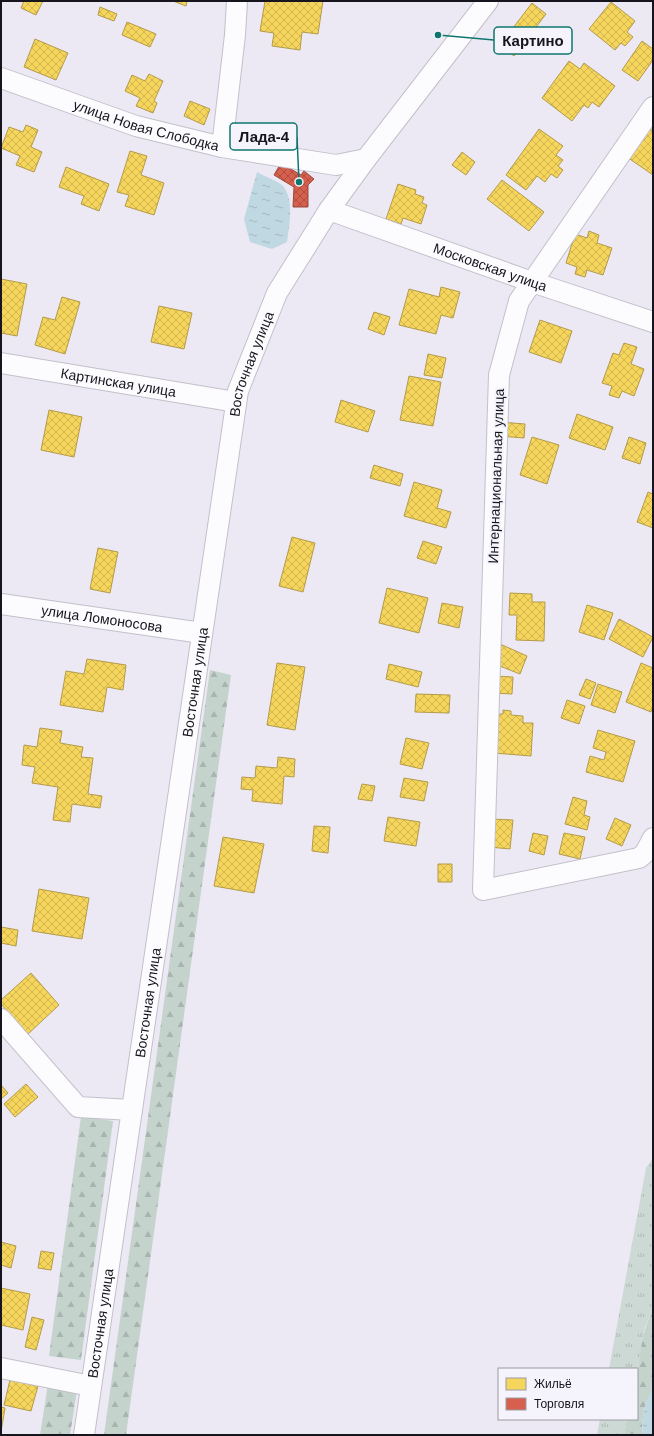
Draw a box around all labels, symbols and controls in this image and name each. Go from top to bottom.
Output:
callout: Картино [494,27,572,54]
text: Картино [502,32,564,49]
street label: улица Новая Слободка [71,96,221,154]
callout: Лада-4 [230,123,297,150]
text: Лада-4 [239,128,290,145]
street label: Московская улица [431,240,549,294]
street label: Восточная улица [226,309,277,418]
street label: Картинская улица [60,365,177,400]
street label: Интернациональная улица [485,388,507,564]
street label: улица Ломоносова [40,602,164,635]
street label: Восточная улица [179,626,211,738]
street label: Восточная улица [132,947,164,1059]
street label: Восточная улица [84,1267,117,1379]
legend [498,1368,638,1420]
text: Жильё [534,1377,572,1391]
text: Торговля [534,1397,584,1411]

